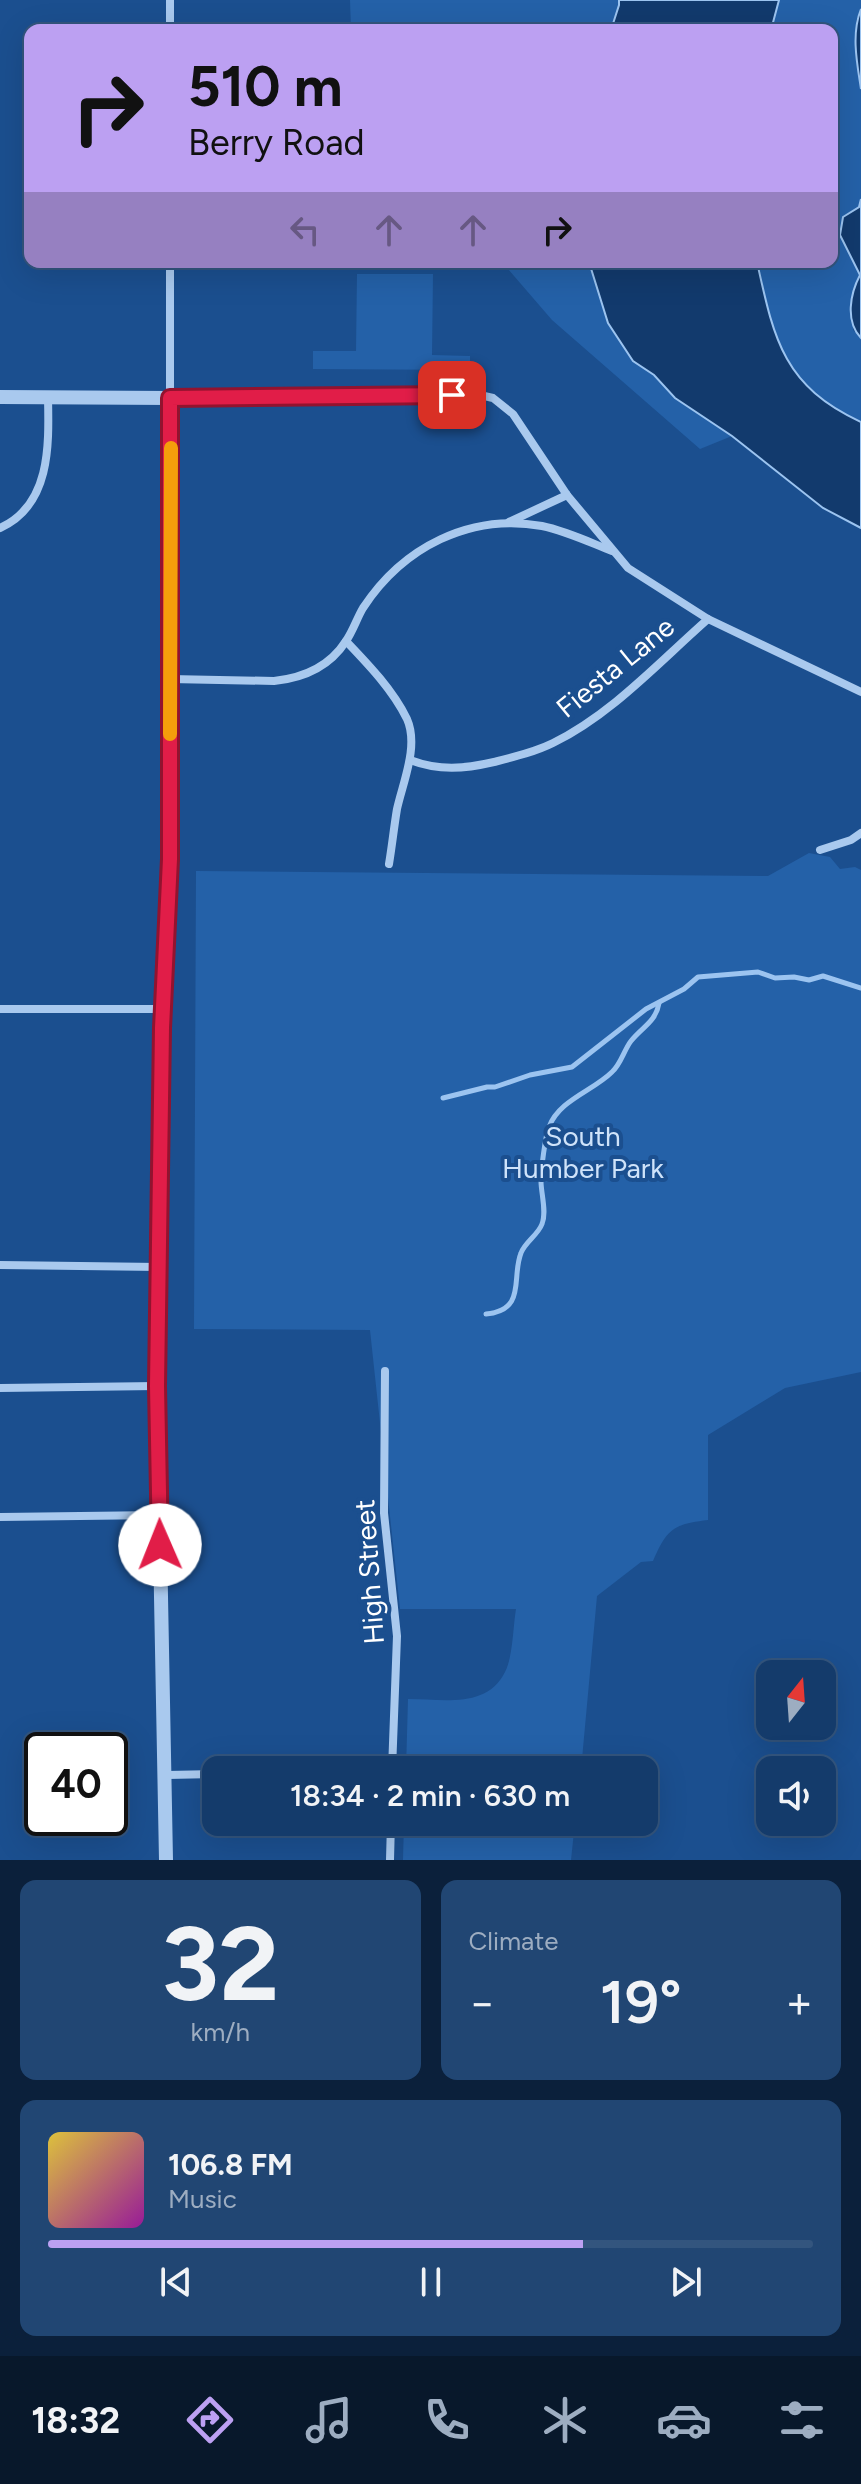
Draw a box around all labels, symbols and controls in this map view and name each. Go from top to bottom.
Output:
text: 510 m [188,53,343,120]
icon: right [56,56,160,160]
text: Berry Road [188,121,365,164]
icon: left [283,208,327,252]
icon: ahead [367,208,411,252]
icon: ahead [451,208,495,252]
icon: right [535,208,579,252]
pin [418,361,486,429]
icon: arrive [430,373,474,417]
street label: Fiesta Lane [549,609,681,725]
park label: South Humber Park [502,1119,664,1185]
street label: High Street [347,1499,391,1645]
position arrow [118,1503,202,1587]
north arrow [756,1660,836,1740]
map controls [756,1660,836,1836]
speed limit sign: 40 [24,1732,128,1836]
button: sound [756,1756,836,1836]
text: 18:34 · 2 min · 630 m [290,1777,570,1814]
text: 32 [161,1901,279,2026]
text: Climate [469,1925,558,1957]
text: 19° [600,1966,682,2038]
text: − [469,1976,496,2029]
text: + [786,1976,813,2029]
text: km/h [191,2016,250,2048]
text: 106.8 FM [168,2146,293,2183]
text: Music [168,2183,237,2215]
icon: previous [154,2260,198,2304]
icon: pause [409,2260,453,2304]
icon: next [664,2260,708,2304]
icon: directions [182,2392,238,2448]
icon: music [301,2392,357,2448]
icon: phone [419,2392,475,2448]
icon: climate [537,2392,593,2448]
icon: car [656,2392,712,2448]
icon: filters [774,2392,830,2448]
text: 18:32 [31,2399,120,2442]

